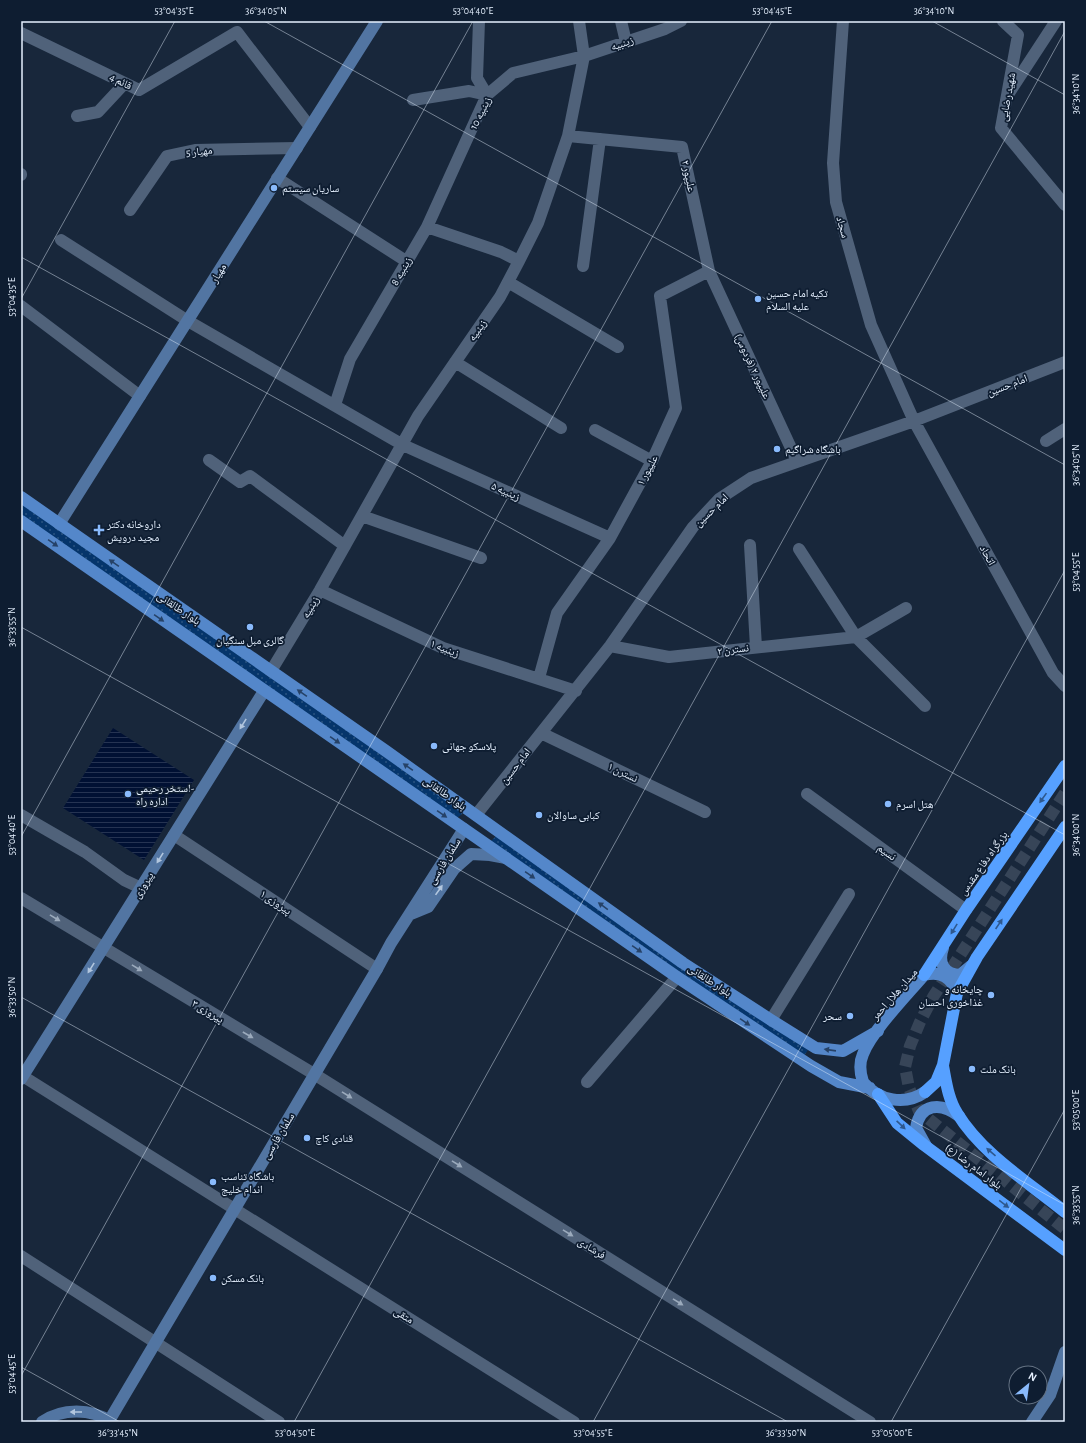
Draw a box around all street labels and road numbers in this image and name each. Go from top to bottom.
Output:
street label: زینبیه [609,34,635,53]
street label: قائم 4 [107,71,134,93]
street label: شهید رضایی [998,72,1018,123]
street label: زینبیه 10 [468,95,494,131]
street label: مهیار 5 [185,145,213,159]
street label: علیپور ۲ [679,159,697,194]
street label: سجاد [834,215,851,239]
street label: زینبیه 8 [389,255,414,287]
street label: مهیار [208,262,229,286]
street label: زینبیه [466,318,489,343]
street label: علیپور ۲ (فردوس) [732,332,773,401]
street label: امام حسین [985,373,1029,399]
street label: علیپور ۱ [635,453,661,488]
street label: زینبیه ۵ [490,480,522,503]
street label: امام حسین [692,492,731,530]
street label: اتحاد [978,543,997,567]
street label: بلوار طالقانی [155,590,202,628]
street label: زینبیه [300,594,321,620]
street label: زینبیه ۱ [429,638,461,660]
street label: نسترن ۲ [717,642,750,658]
street label: امام حسین [498,746,534,787]
street label: نسترن ۱ [606,761,640,785]
street label: بلوار طالقانی [421,775,468,813]
street label: بزرگراه دفاع مقدس [957,829,1010,898]
street label: سلمان فارسی [426,836,464,887]
street label: نسیم [874,842,898,864]
street label: پیروزی [131,870,157,901]
street label: پیروزی ١ [257,888,294,918]
street label: بلوار طالقانی [685,962,733,999]
street label: میدان هلال احمر [868,966,920,1024]
street label: پیروزی ٣ [189,998,226,1026]
street label: سلمان فارسی [260,1111,297,1162]
street label: بلوار امام رضا (ع) [943,1142,1004,1192]
street label: فرشادی [575,1236,608,1262]
street label: متقی [391,1305,415,1326]

